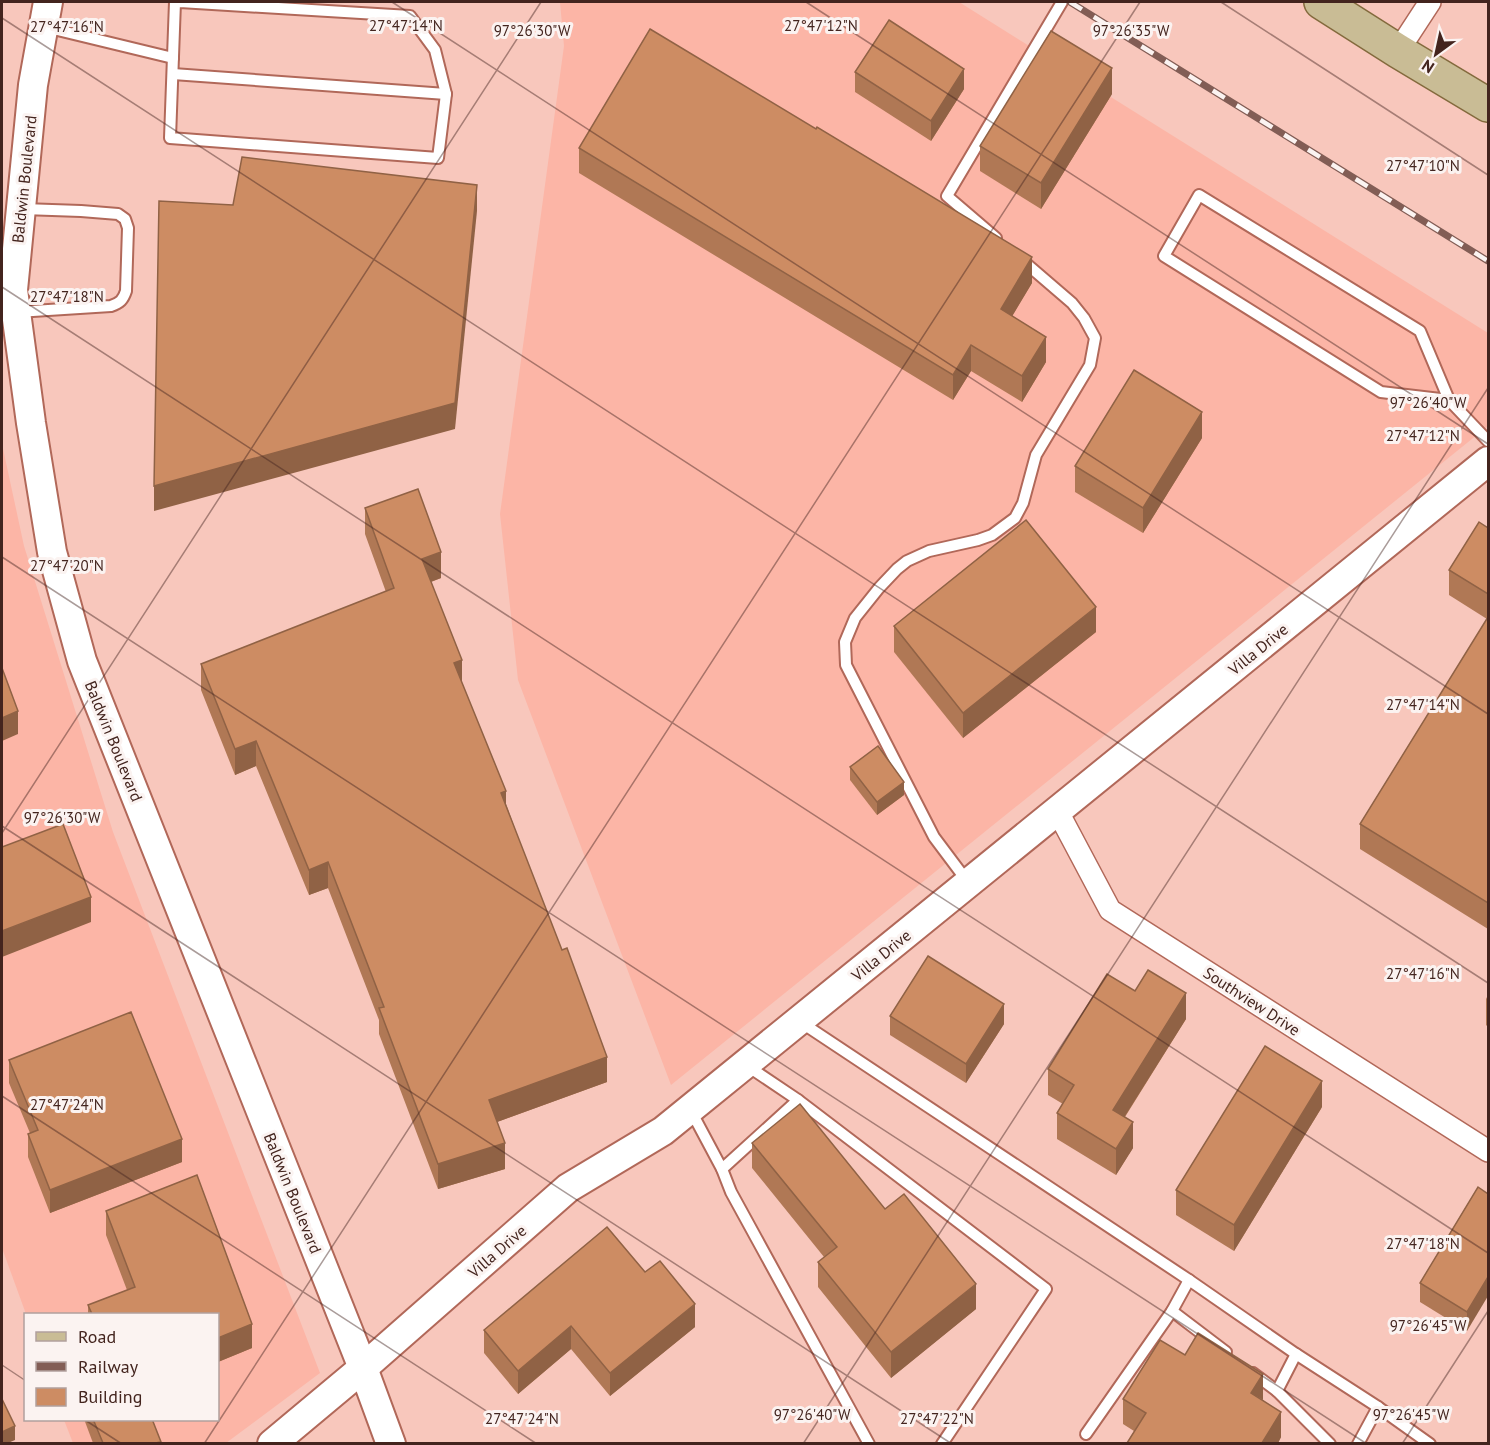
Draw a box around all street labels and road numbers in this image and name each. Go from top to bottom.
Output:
street label: Baldwin Boulevard [7,114,41,244]
street label: Villa Drive [1223,619,1292,680]
street label: Baldwin Boulevard [81,678,147,804]
street label: Villa Drive [846,925,915,986]
street label: Southview Drive [1200,962,1304,1040]
street label: Baldwin Boulevard [260,1130,326,1256]
street label: Villa Drive [463,1220,530,1282]

